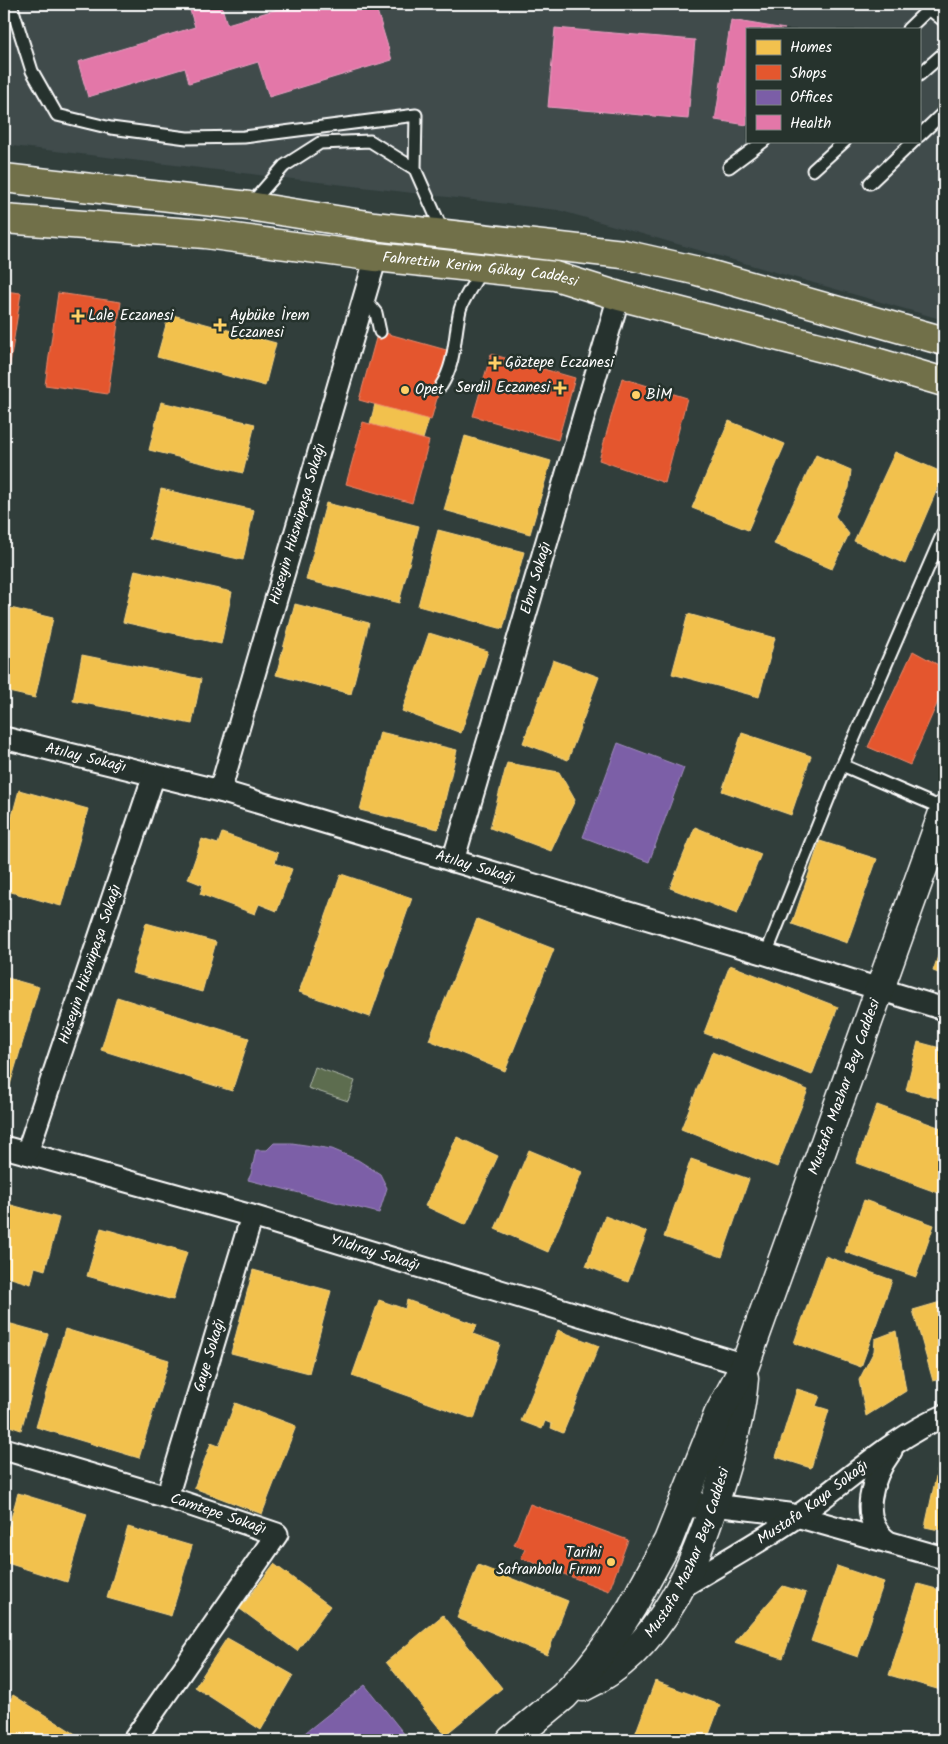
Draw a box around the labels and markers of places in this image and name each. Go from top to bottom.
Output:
place label: Lale Eczanesi [88,304,175,328]
place label: Aybüke İrem Eczanesi [230,304,309,345]
marker: Lale Eczanesi [72,310,84,322]
marker: Aybüke İrem Eczanesi [214,319,226,331]
place label: Göztepe Eczanesi [505,351,615,375]
marker: Göztepe Eczanesi [489,357,501,369]
place label: Serdil Eczanesi [456,376,551,400]
place label: Opet [415,378,444,402]
marker: Serdil Eczanesi [554,382,566,394]
place label: BİM [646,383,672,407]
marker: Opet [399,384,411,396]
marker: BİM [630,389,642,401]
place label: Tarihi Safranbolu Fırını [496,1541,602,1582]
marker: Tarihi Safranbolu Fırını [605,1556,617,1568]

